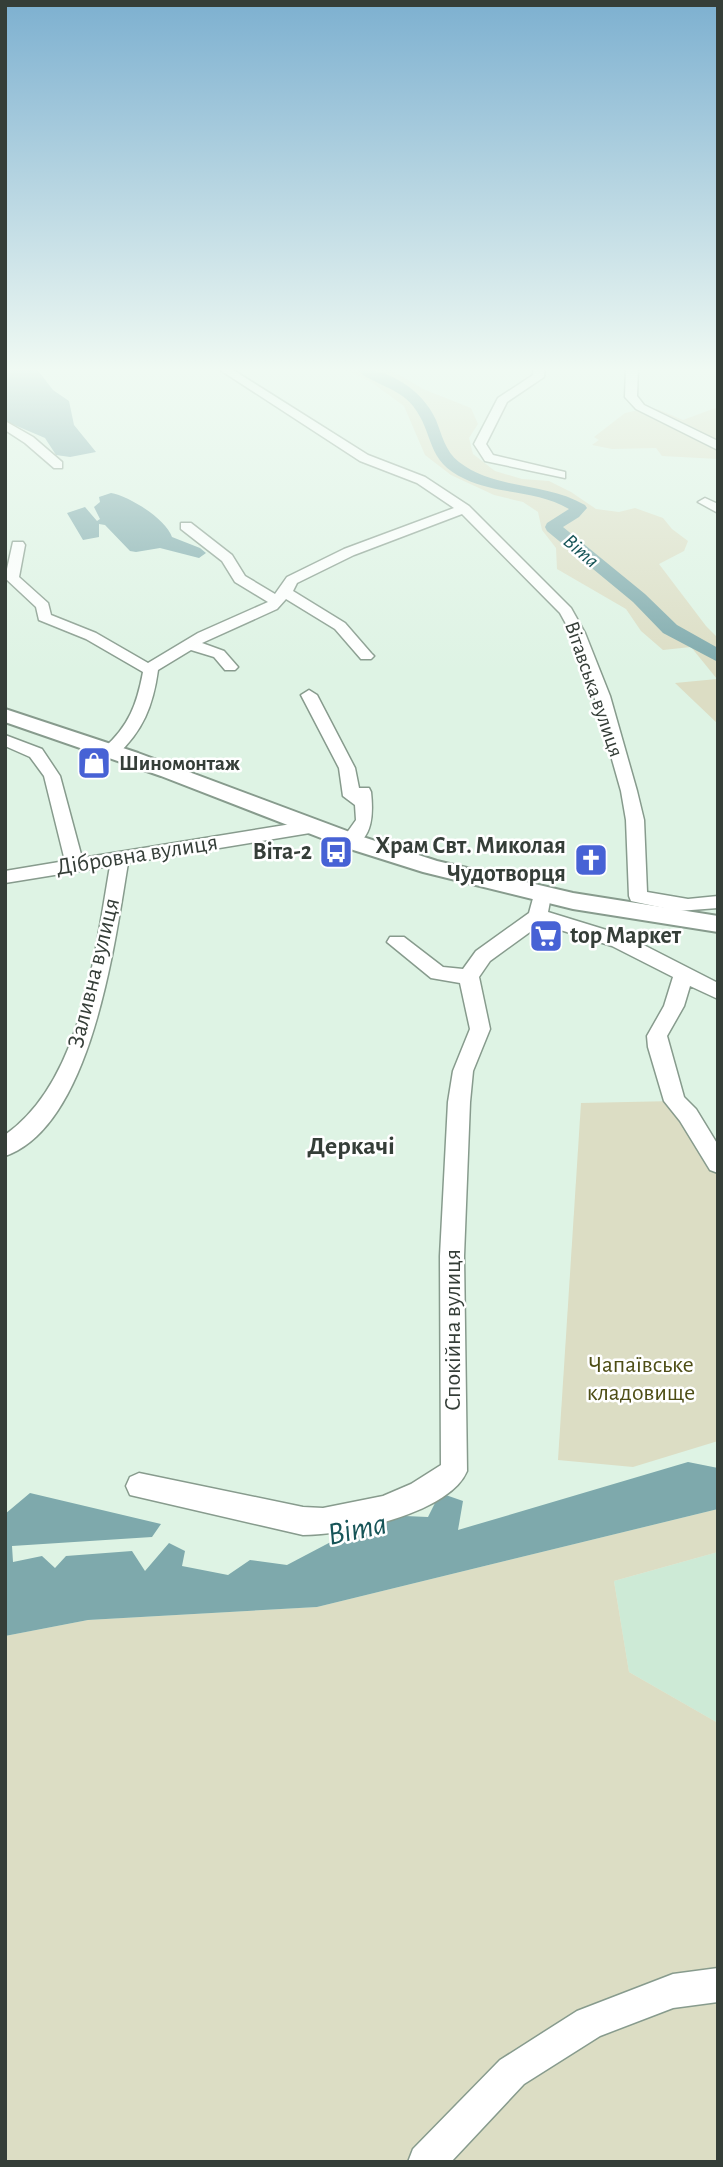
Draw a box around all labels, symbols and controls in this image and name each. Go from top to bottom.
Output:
water label: Віта [559,530,603,572]
street label: Вітавська вулиця [561,618,627,760]
shop icon: Шиномонтаж [75,744,113,782]
place label: Шиномонтаж [119,753,240,774]
street label: Дібровна вулиця [54,830,220,880]
bus stop icon: Віта-2 [317,833,355,871]
place label: Храм Свт. Миколая Чудотворця [375,834,566,886]
place label: Віта-2 [252,840,312,864]
church icon: Храм Свт. Миколая Чудотворця [572,841,610,879]
street label: Заливна вулиця [64,896,124,1050]
supermarket icon: top Маркет [527,917,565,955]
place label: top Маркет [570,924,682,948]
district label: Деркачі [307,1133,395,1159]
street label: Спокійна вулиця [441,1249,465,1411]
park label: Чапаївське кладовище [587,1353,695,1405]
water label: Віта [325,1507,389,1551]

